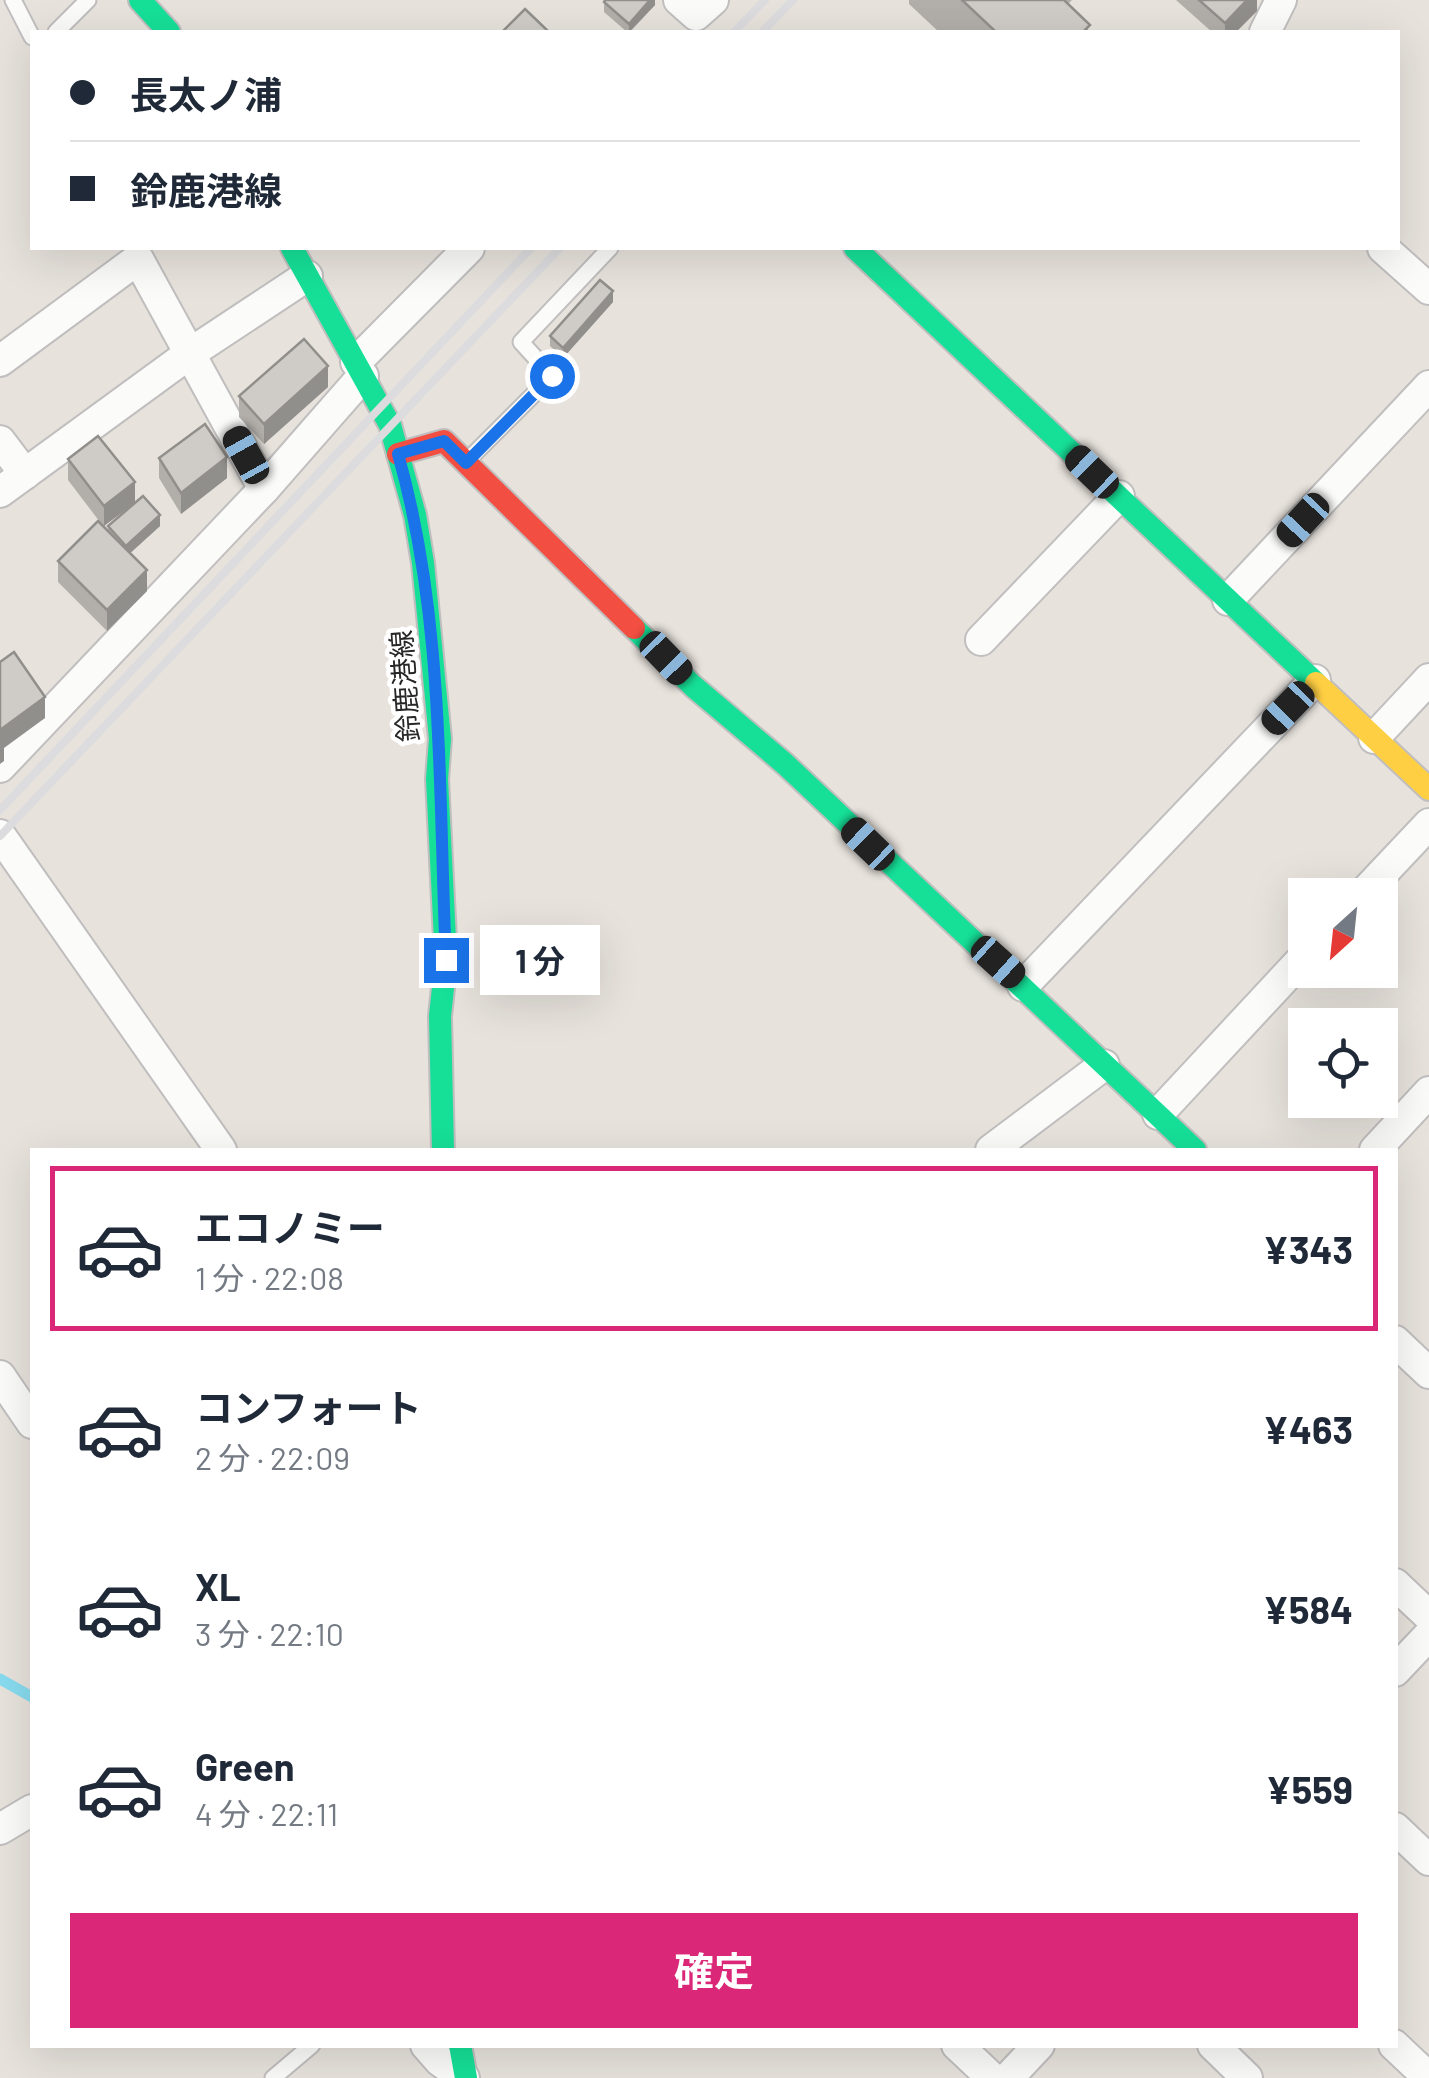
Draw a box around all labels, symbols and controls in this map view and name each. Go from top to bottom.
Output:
text: 長太ノ浦 [130,71,282,117]
text: 鈴鹿港線 [130,167,282,213]
route start [530,354,575,399]
car [218,421,274,489]
car [1060,440,1124,504]
car [1272,488,1334,552]
car [634,626,698,690]
street label: 鈴鹿港線 [383,629,425,743]
car [1256,676,1320,740]
car [836,812,900,876]
north arrow [1288,878,1398,988]
map controls [1288,878,1398,1118]
callout: 1 分 [481,925,601,995]
car [966,931,1030,993]
route end [424,938,469,983]
text: 1 分 [515,941,565,979]
button: locate [1288,1008,1398,1118]
icon: car [75,1204,165,1294]
text: エコノミー [195,1204,385,1250]
text: ¥343 [1263,1226,1353,1272]
text: 1 分 · 22:08 [195,1258,344,1296]
icon: car [75,1384,165,1474]
text: コンフォート [195,1384,422,1430]
text: ¥463 [1263,1406,1353,1452]
text: 2 分 · 22:09 [195,1438,350,1476]
text: XL [195,1563,241,1609]
icon: car [75,1564,165,1654]
text: ¥584 [1263,1586,1353,1632]
text: 3 分 · 22:10 [195,1614,344,1652]
text: Green [195,1743,295,1789]
icon: car [75,1744,165,1834]
text: ¥559 [1266,1766,1353,1812]
text: 4 分 · 22:11 [195,1794,338,1832]
button: 確定 [70,1913,1358,2028]

